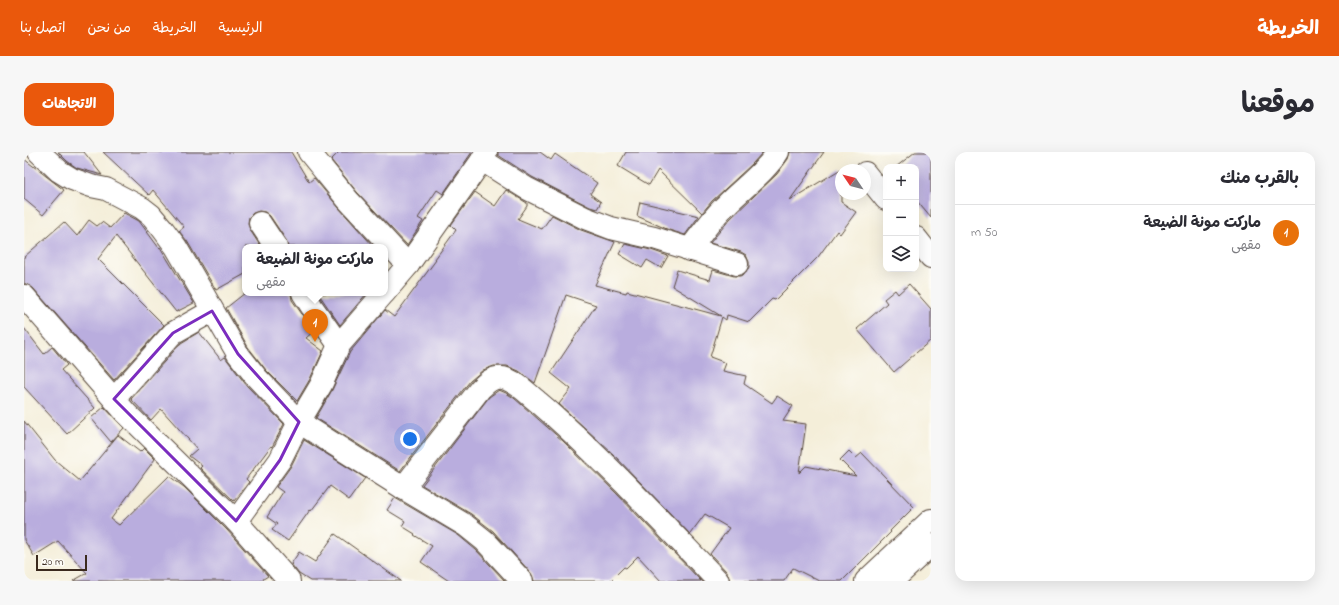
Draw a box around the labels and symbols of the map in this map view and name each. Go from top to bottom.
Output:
north arrow [835,164,871,200]
pin: 1 [302,309,328,342]
your location [400,429,420,449]
scale bar [36,553,87,572]

